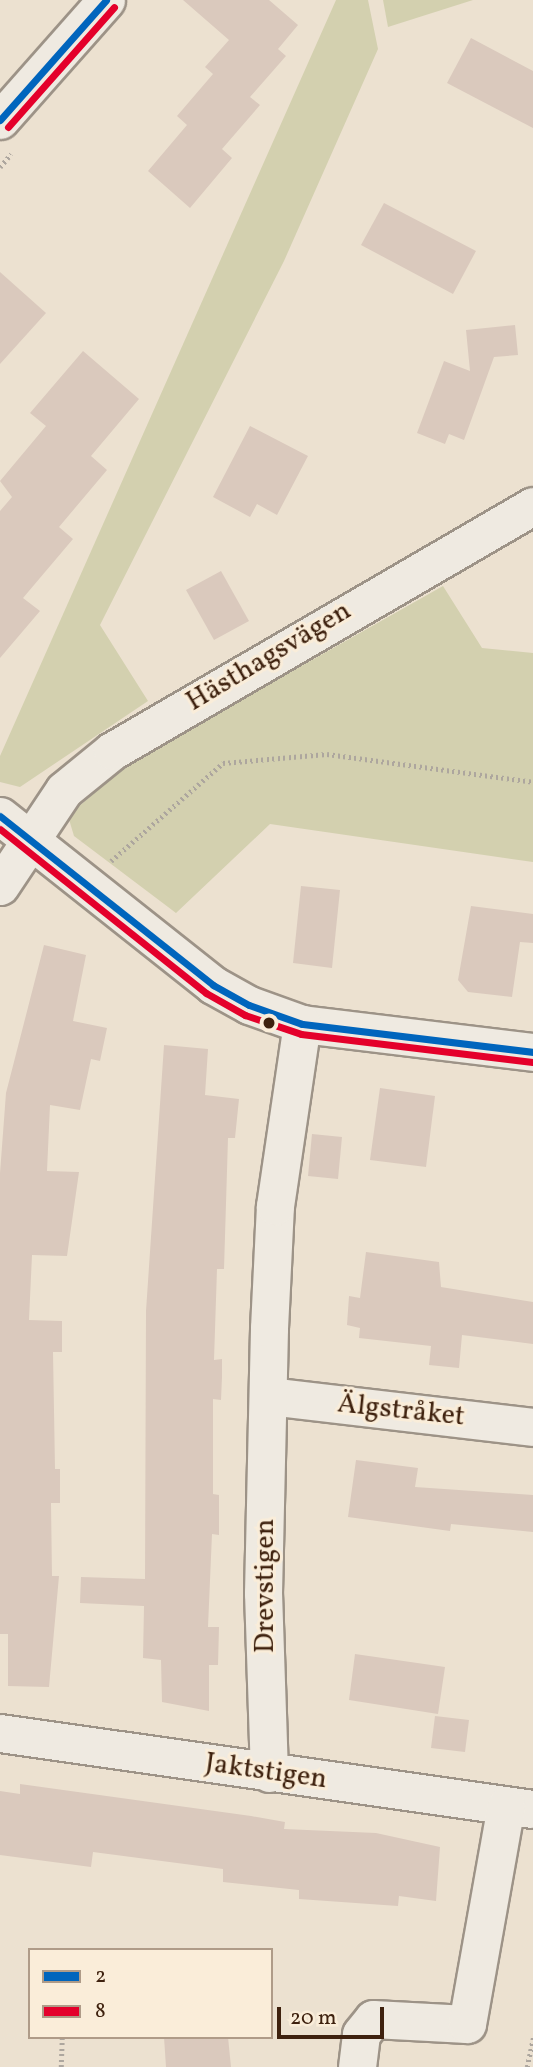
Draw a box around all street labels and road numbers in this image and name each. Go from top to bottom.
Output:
street label: Hästhagsvägen [181,595,357,719]
street label: Älgstråket [336,1388,466,1434]
street label: Drevstigen [249,1519,283,1653]
street label: Jaktstigen [203,1747,329,1797]

